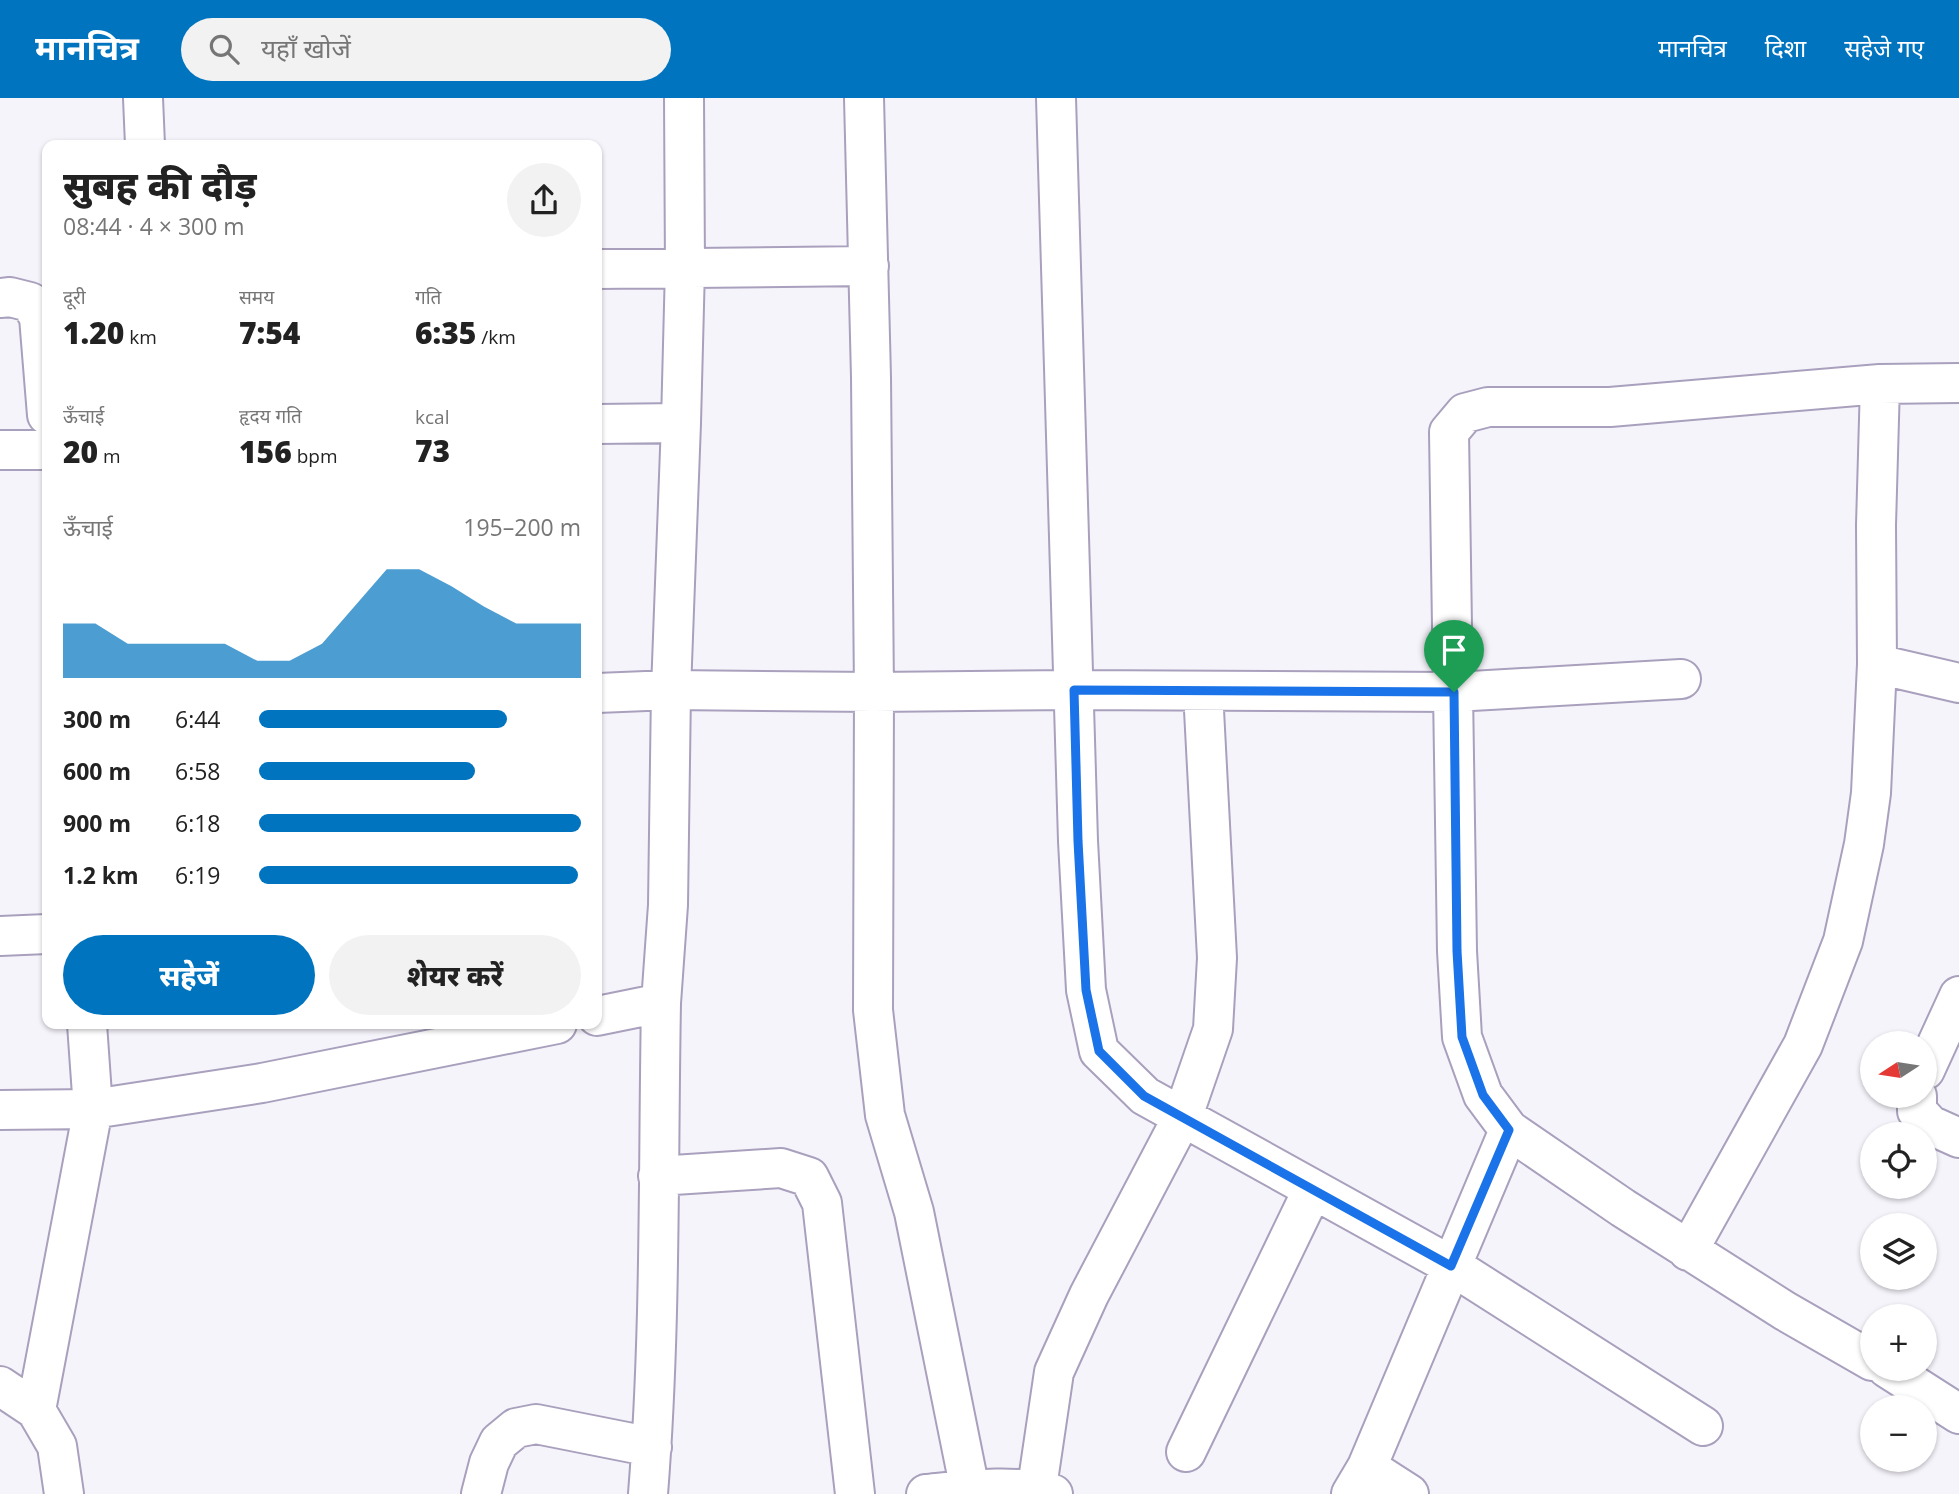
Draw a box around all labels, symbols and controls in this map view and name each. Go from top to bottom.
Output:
search box [181,18,671,81]
text: मानचित्र [35,25,139,70]
icon: search [205,30,243,68]
text: यहाँ खोजें [261,30,351,66]
text: मानचित्र [1658,31,1727,64]
text: दिशा [1765,31,1806,64]
text: सहेजे गए [1844,31,1924,64]
text: सुबह की दौड़ [63,158,257,210]
button: share [507,163,581,237]
text: 08:44 · 4 × 300 m [63,210,245,242]
text: दूरी [63,284,86,310]
text: समय [239,284,274,310]
text: गति [415,284,441,310]
text: 1.20 [63,312,124,353]
text: 7:54 [239,312,300,353]
text: 6:35 [415,312,476,353]
text: km [124,324,157,350]
text: /km [476,324,516,350]
text: ऊँचाई [63,403,104,429]
text: हृदय गति [239,403,302,429]
text: kcal [415,404,449,430]
text: 73 [415,430,450,471]
text: 20 [63,431,98,472]
text: 156 [239,431,292,472]
text: m [98,443,121,469]
text: bpm [292,443,338,469]
text: ऊँचाई [63,511,113,543]
text: 195–200 m [463,511,581,543]
pin [1424,620,1484,692]
icon: arrive [1435,631,1473,669]
text: 300 m [63,703,131,735]
text: 6:44 [175,703,221,735]
text: 600 m [63,755,131,787]
text: 6:58 [175,755,221,787]
text: 900 m [63,807,131,839]
text: 6:18 [175,807,221,839]
text: 1.2 km [63,859,139,891]
text: 6:19 [175,859,221,891]
button: सहेजें [63,935,315,1015]
button: शेयर करें [329,935,581,1015]
north arrow [1860,1031,1937,1108]
map controls [1860,1031,1937,1472]
button: locate [1860,1122,1937,1199]
button: layers [1860,1213,1937,1290]
button: + [1860,1304,1937,1381]
button: − [1860,1395,1937,1472]

